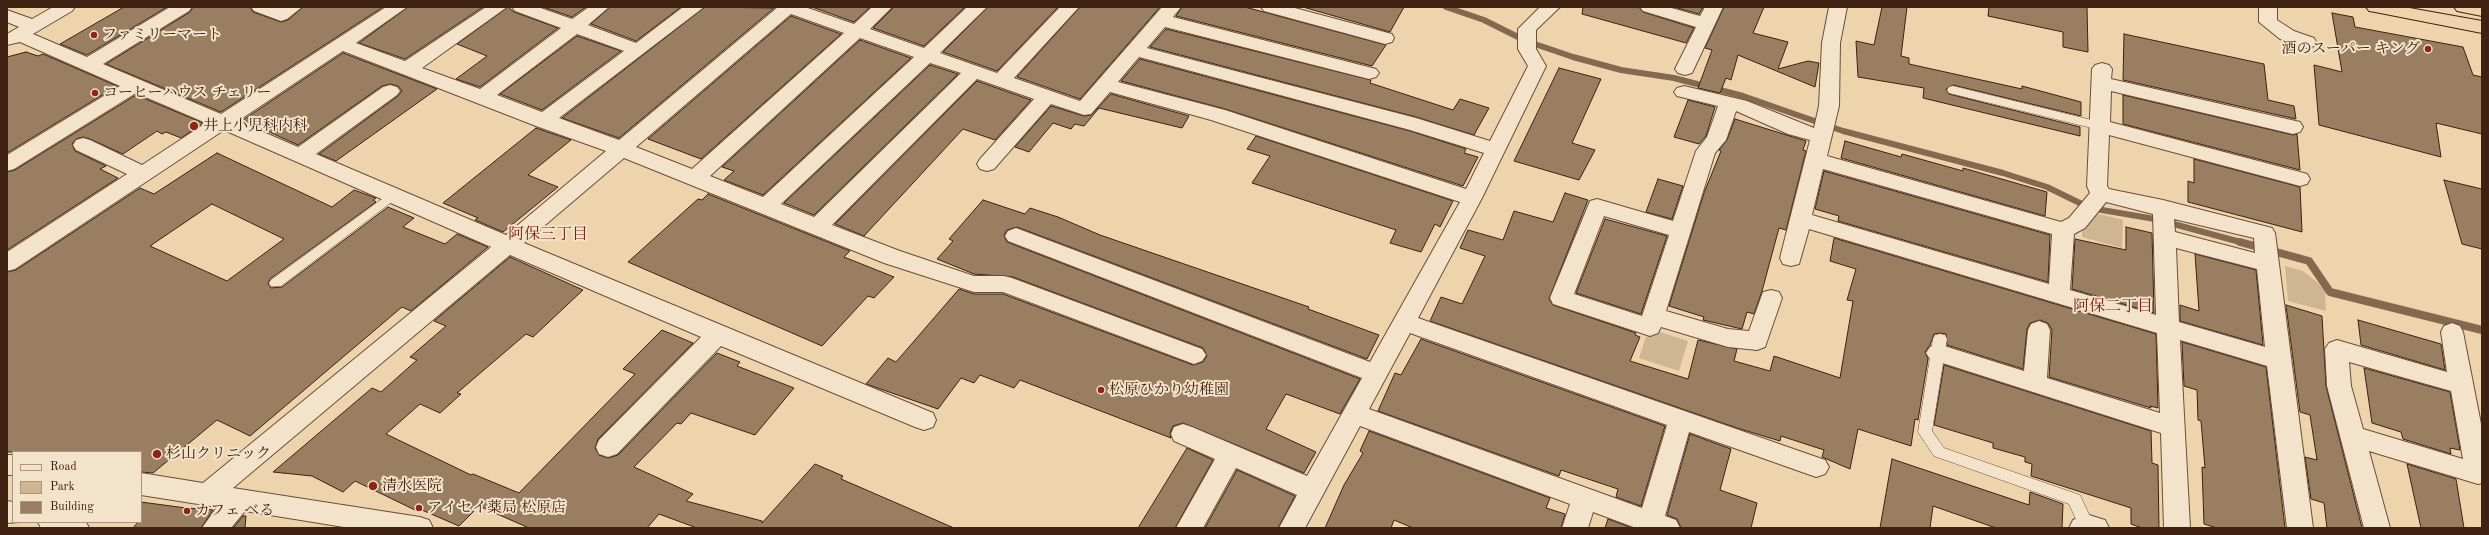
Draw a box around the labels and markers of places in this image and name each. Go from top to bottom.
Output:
place label: ファミリーマート [102,26,222,44]
marker: ファミリーマート [89,30,99,40]
place label: 酒のスーパー キング [2282,40,2420,58]
marker: 酒のスーパー キング [2423,44,2433,54]
place label: コーヒーハウス チェリー [103,84,272,102]
marker: コーヒーハウス チェリー [90,88,100,98]
place label: 井上小児科内科 [203,117,308,135]
marker: 井上小児科内科 [188,120,200,132]
place label: 松原ひかり幼稚園 [1109,381,1229,399]
marker: 松原ひかり幼稚園 [1096,385,1106,395]
place label: 杉山クリニック [166,445,271,463]
marker: 杉山クリニック [151,448,163,460]
place label: 清水医院 [382,477,442,495]
marker: 清水医院 [367,480,379,492]
place label: アイセイ薬局 松原店 [427,499,566,517]
place label: カフェ べる [195,502,274,520]
marker: アイセイ薬局 松原店 [414,503,424,513]
marker: カフェ べる [182,506,192,516]

